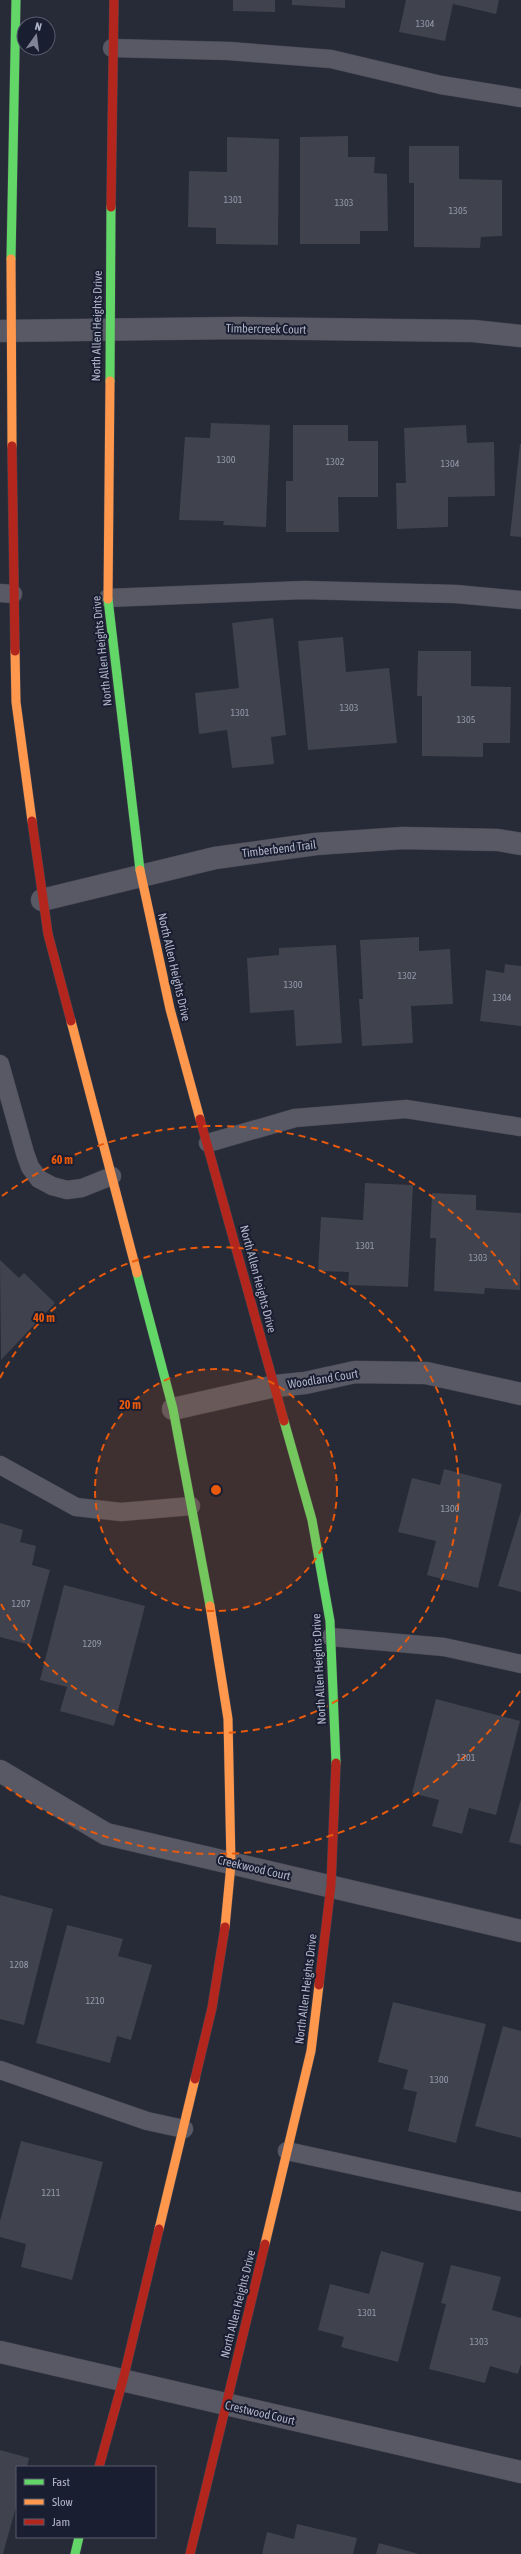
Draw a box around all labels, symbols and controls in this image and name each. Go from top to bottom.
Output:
north arrow [16,16,56,56]
house number: 1304 [416,18,435,29]
text: N [34,20,43,33]
house number: 1301 [224,194,243,205]
house number: 1303 [335,197,354,208]
house number: 1305 [449,205,468,216]
street label: North Allen Heights Drive [89,270,105,382]
street label: Timbercreek Court [226,321,307,337]
house number: 1300 [217,454,236,465]
house number: 1302 [326,456,345,467]
house number: 1304 [441,458,460,469]
street label: North Allen Heights Drive [89,595,115,707]
house number: 1303 [340,702,359,713]
house number: 1301 [231,707,250,718]
house number: 1305 [457,714,476,725]
street label: Timberbend Trail [241,837,318,861]
street label: North Allen Heights Drive [155,911,193,1023]
house number: 1302 [398,970,417,981]
house number: 1300 [284,979,303,990]
house number: 1304 [493,992,512,1003]
text: 60 m [51,1153,73,1167]
street label: North Allen Heights Drive [237,1224,279,1334]
house number: 1301 [356,1240,375,1251]
house number: 1303 [469,1252,488,1263]
text: 40 m [32,1311,55,1325]
street label: Woodland Court [287,1366,360,1391]
text: 20 m [119,1398,141,1412]
centre of rings [209,1483,223,1497]
house number: 1300 [441,1503,460,1514]
house number: 1207 [12,1598,31,1609]
street label: North Allen Heights Drive [309,1613,329,1725]
house number: 1209 [83,1638,102,1649]
house number: 1301 [457,1752,476,1763]
street label: Creekwood Court [216,1853,292,1883]
street label: North Allen Heights Drive [292,1933,320,2045]
house number: 1208 [10,1959,29,1970]
house number: 1210 [86,1995,105,2006]
house number: 1300 [430,2074,449,2085]
house number: 1211 [42,2187,61,2198]
street label: North Allen Heights Drive [218,2249,258,2359]
house number: 1301 [358,2307,377,2318]
house number: 1303 [470,2336,489,2347]
street label: Crestwood Court [224,2398,297,2428]
legend [16,2466,156,2538]
text: Fast [52,2475,70,2489]
text: Slow [52,2495,73,2509]
text: Jam [52,2515,70,2529]

